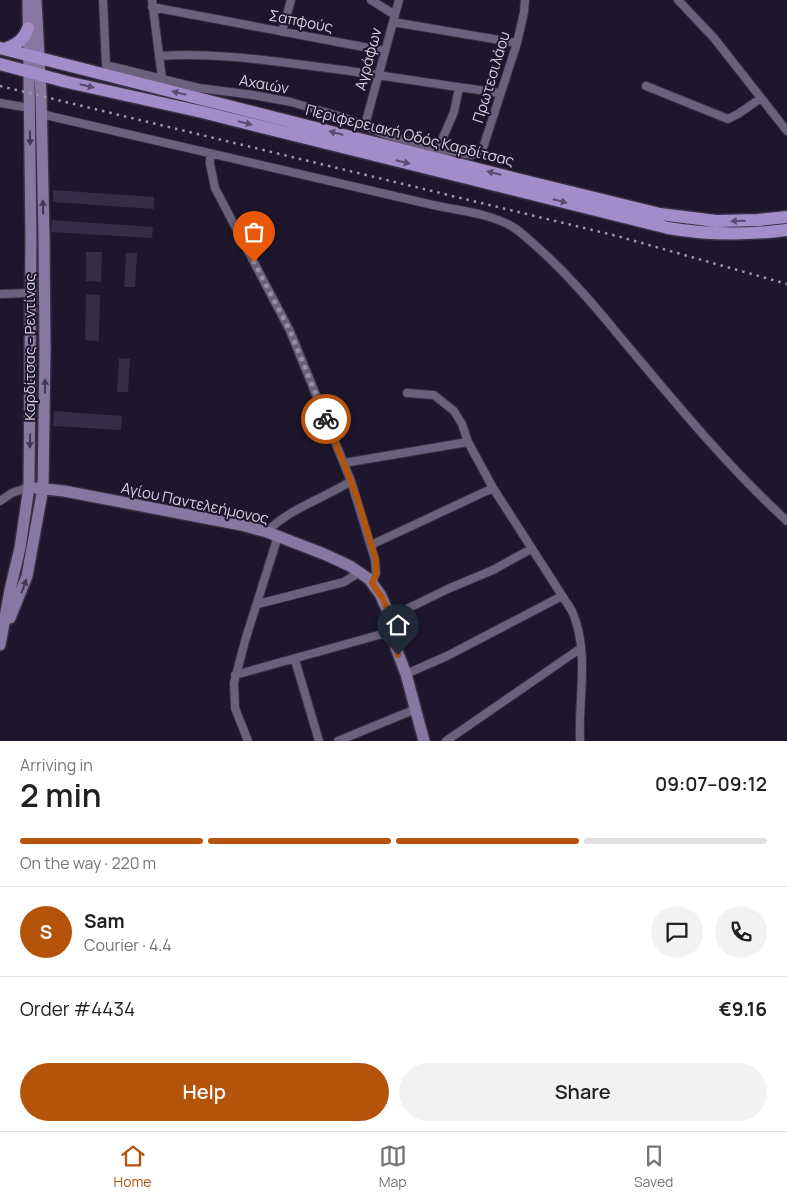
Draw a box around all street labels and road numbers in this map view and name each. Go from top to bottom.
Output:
street label: Σαπφούς [267,4,335,38]
street label: Αγράφων [350,25,387,93]
street label: Πρωτεσιλάου [467,29,515,125]
street label: Αχαιών [238,69,291,99]
street label: Περιφερειακή Οδός Καρδίτσας [304,99,516,171]
street label: Καρδίτσας - Ρεντίνας [19,273,40,421]
street label: Αγίου Παντελεήμονος [119,477,271,529]

